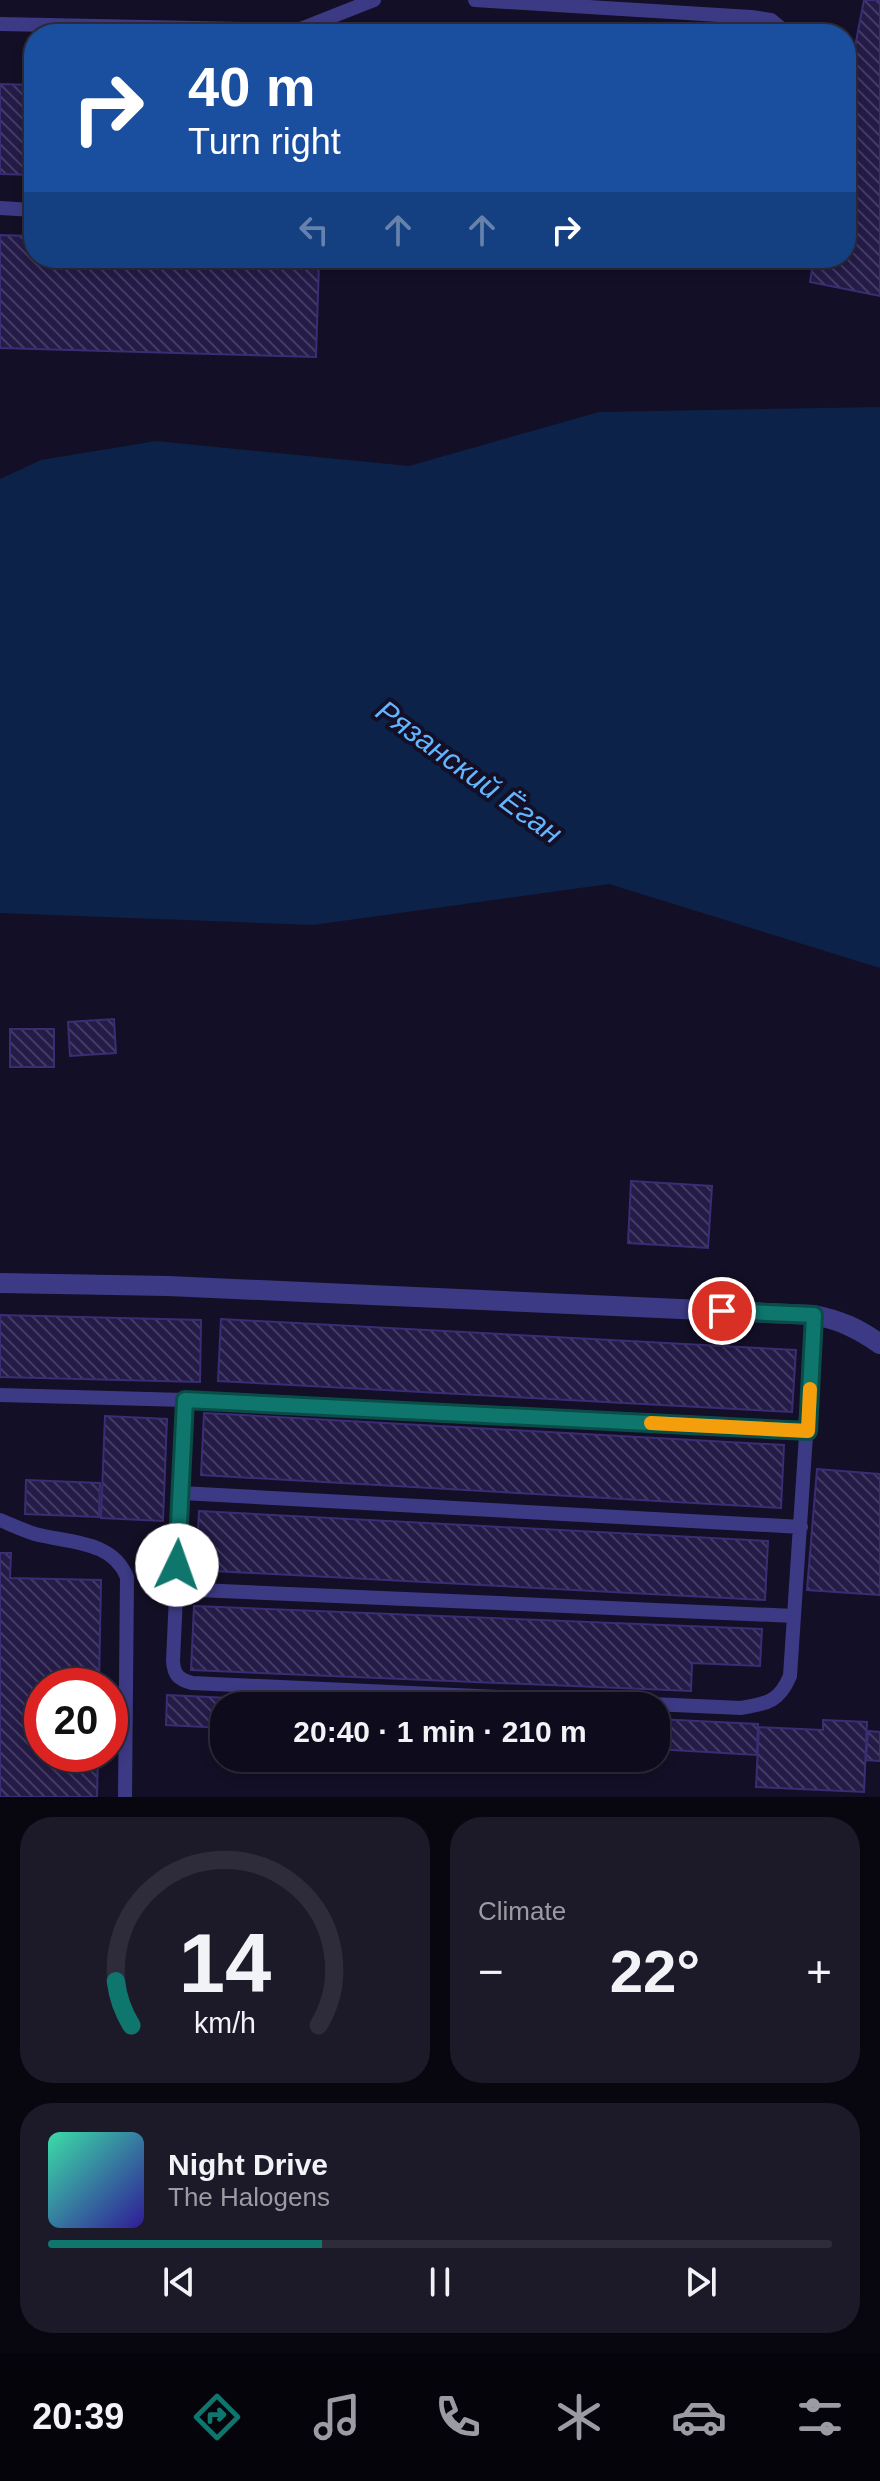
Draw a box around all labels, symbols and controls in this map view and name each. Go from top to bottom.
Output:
text: 40 m [188,55,316,118]
icon: right [56,56,160,160]
text: Turn right [188,121,341,162]
icon: left [292,208,336,252]
icon: ahead [376,208,420,252]
icon: ahead [460,208,504,252]
icon: right [544,208,588,252]
water label: Рязанский Ёган [370,693,568,850]
pin [688,1277,756,1345]
icon: arrive [700,1289,744,1333]
position arrow [135,1523,219,1607]
speed limit sign: 20 [24,1668,128,1772]
text: 20:40 · 1 min · 210 m [293,1715,587,1748]
text: Climate [478,1896,566,1926]
text: 14 [179,1917,271,2010]
text: 22° [610,1938,700,2005]
text: − [478,1947,504,1996]
text: + [806,1947,832,1996]
text: km/h [194,2007,256,2039]
text: Night Drive [168,2148,328,2181]
text: The Halogens [168,2182,330,2212]
icon: previous [157,2260,201,2304]
icon: pause [418,2260,462,2304]
icon: next [679,2260,723,2304]
icon: directions [189,2389,245,2445]
icon: music [309,2389,365,2445]
icon: phone [430,2389,486,2445]
icon: climate [551,2389,607,2445]
icon: car [671,2389,727,2445]
icon: filters [792,2389,848,2445]
text: 20:39 [32,2396,124,2437]

